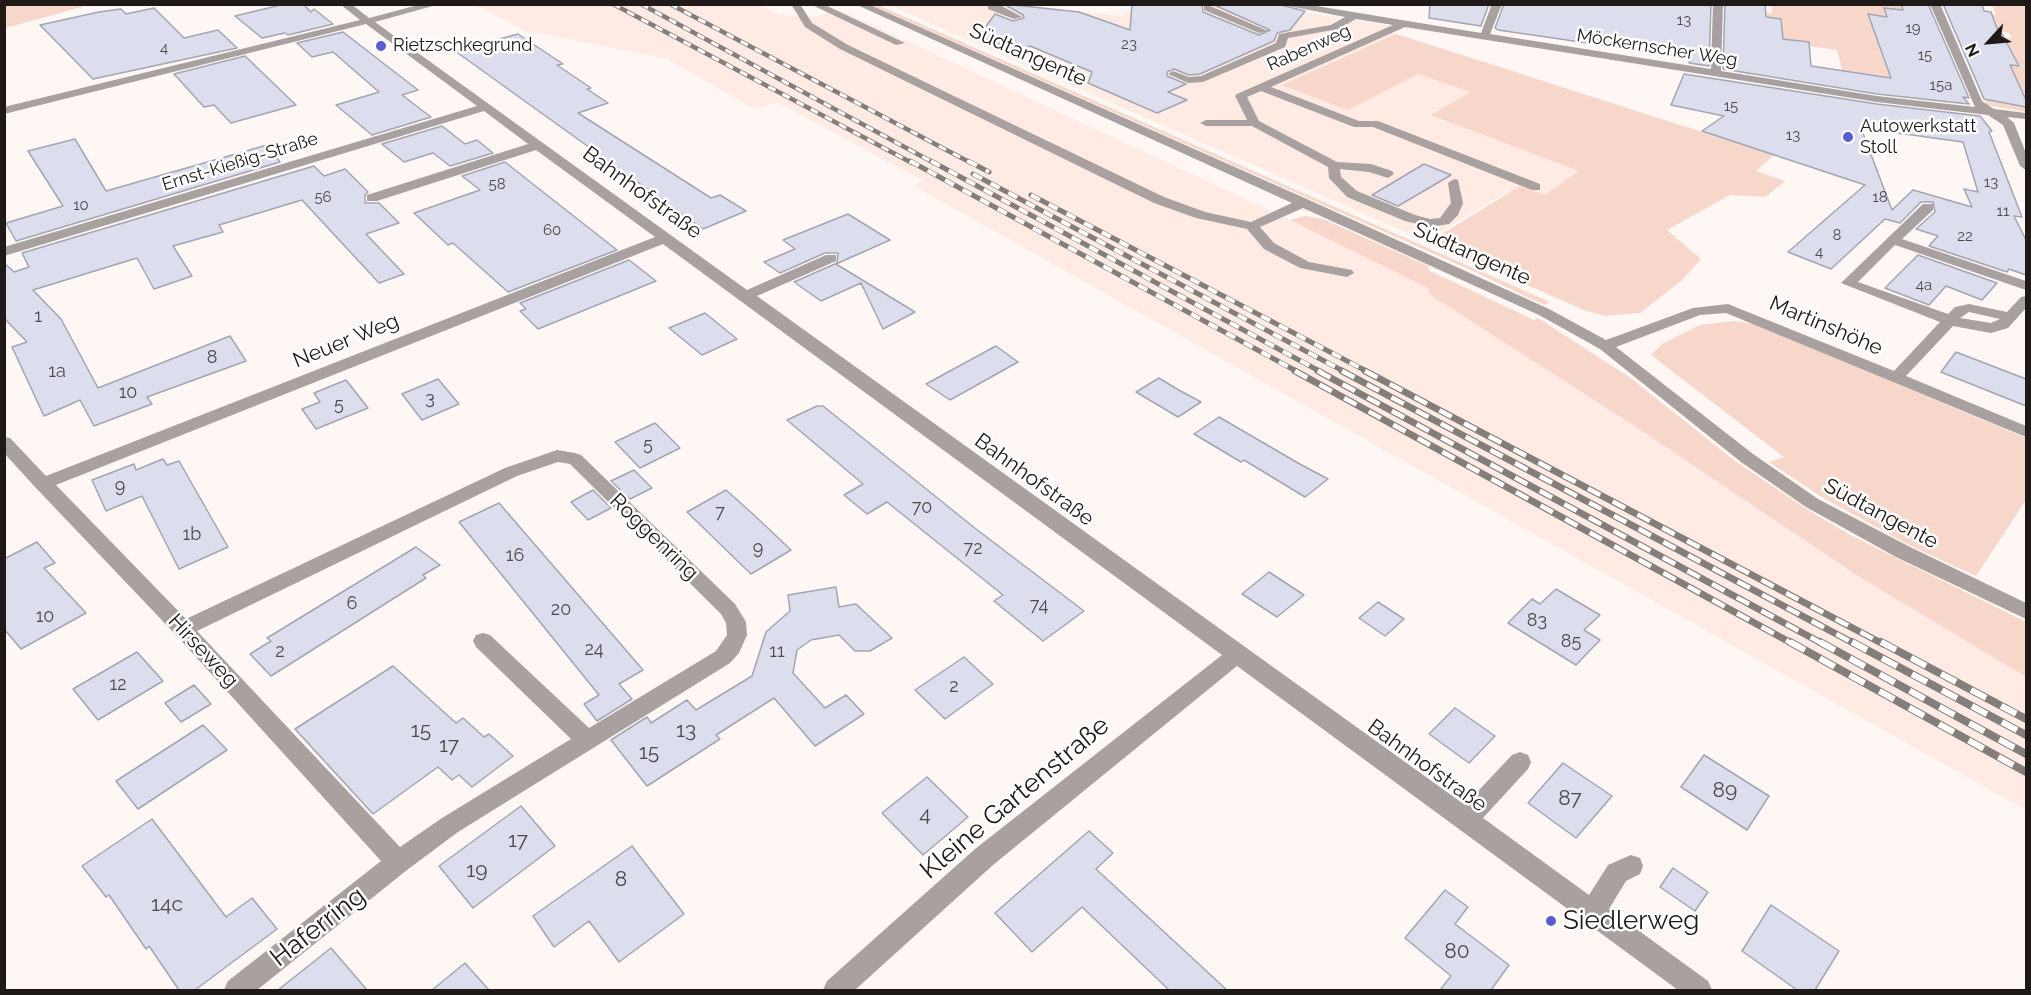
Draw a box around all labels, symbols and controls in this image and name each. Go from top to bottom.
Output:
house number: 13 [1677,11,1691,29]
north arrow [1959,12,2019,72]
street label: Südtangente [965,18,1091,92]
house number: 19 [1905,19,1921,37]
street label: Rabenweg [1264,20,1354,76]
street label: Möckernscher Weg [1575,25,1739,71]
place label: Rietzschkegrund [393,35,532,57]
house number: 23 [1121,35,1137,53]
house number: 4 [160,39,168,57]
marker: Rietzschkegrund [374,39,388,53]
text: N [1961,40,1984,60]
house number: 15 [1918,46,1932,64]
house number: 15a [1930,76,1952,94]
house number: 15 [1724,97,1738,115]
place label: Autowerkstatt Stoll [1860,116,1976,158]
house number: 13 [1786,126,1800,144]
street label: Ernst-Kießig-Straße [159,128,321,196]
marker: Autowerkstatt Stoll [1841,130,1855,144]
street label: Bahnhofstraße [577,141,707,245]
house number: 13 [1984,173,1998,191]
house number: 58 [488,175,506,193]
house number: 56 [314,188,332,206]
house number: 18 [1872,188,1888,206]
house number: 10 [73,196,89,214]
house number: 11 [1997,202,2009,220]
street label: Südtangente [1409,217,1535,291]
house number: 60 [543,221,561,239]
house number: 8 [1833,226,1841,244]
house number: 22 [1957,227,1973,245]
house number: 4 [1815,243,1823,261]
house number: 4a [1916,276,1932,294]
street label: Martinshöhe [1766,291,1886,361]
house number: 1 [34,306,42,328]
street label: Neuer Weg [289,308,403,374]
house number: 8 [207,347,217,369]
house number: 1a [48,361,66,383]
house number: 10 [119,382,137,404]
house number: 3 [425,388,435,410]
house number: 5 [334,394,344,416]
street label: Bahnhofstraße [969,428,1099,532]
house number: 5 [643,434,653,456]
street label: Südtangente [1820,473,1942,555]
house number: 9 [115,476,125,498]
street label: Roggenring [604,488,704,586]
house number: 70 [912,497,932,519]
house number: 7 [715,502,725,524]
house number: 1b [183,524,201,546]
house number: 9 [753,538,763,560]
house number: 72 [963,538,983,560]
house number: 16 [506,545,524,567]
house number: 6 [347,593,357,615]
house number: 74 [1030,595,1048,617]
house number: 20 [551,599,571,621]
house number: 10 [36,606,54,628]
street label: Hirseweg [163,609,243,693]
house number: 83 [1527,610,1547,632]
house number: 85 [1561,631,1581,653]
house number: 24 [584,639,604,661]
house number: 2 [275,641,285,663]
house number: 11 [769,641,785,663]
house number: 12 [109,674,127,696]
house number: 2 [949,676,959,698]
street label: Kleine Gartenstraße [914,710,1116,886]
street label: Bahnhofstraße [1362,714,1492,818]
house number: 15 [411,718,431,744]
house number: 13 [676,718,696,744]
house number: 17 [439,733,459,759]
house number: 15 [639,740,659,766]
house number: 89 [1713,778,1737,804]
house number: 87 [1558,786,1582,812]
house number: 4 [919,802,931,828]
house number: 17 [508,828,528,854]
house number: 19 [466,858,488,884]
house number: 8 [615,867,627,893]
street label: Haferring [264,880,372,974]
house number: 14c [151,892,183,918]
place label: Siedlerweg [1563,905,1699,937]
marker: Siedlerweg [1544,914,1558,928]
house number: 80 [1444,939,1470,965]

